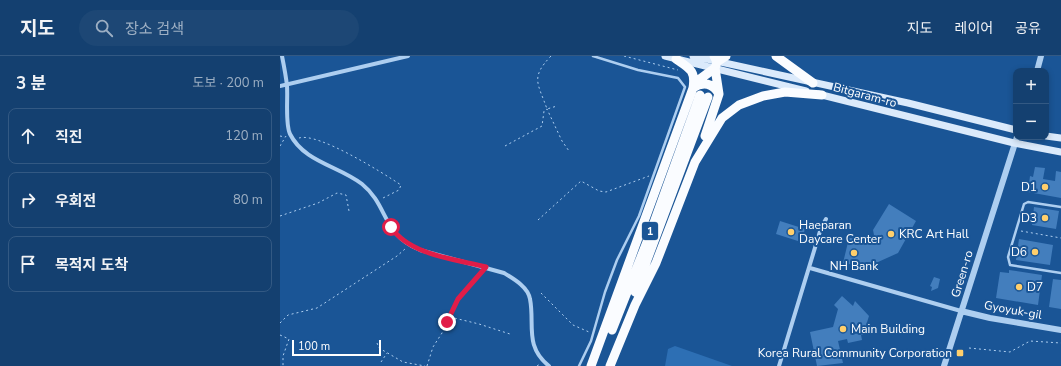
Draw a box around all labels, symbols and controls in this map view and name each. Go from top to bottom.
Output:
search box [79,10,359,46]
text: 지도 [20,16,55,42]
icon: search [93,17,115,39]
text: 장소 검색 [125,19,184,39]
text: 지도 [907,19,933,38]
text: 레이어 [955,19,993,38]
text: 공유 [1015,19,1041,38]
map controls [1013,68,1049,140]
button: + [1013,68,1049,104]
text: 3 분 [16,72,46,95]
text: 도보 · 200 m [193,74,264,92]
street label: Bitgaram-ro [831,79,899,111]
button: − [1013,104,1049,140]
icon: ahead [17,125,39,147]
text: 직진 [55,127,83,147]
text: 120 m [225,127,263,145]
place label: D1 [1021,179,1037,195]
marker: D1 [1040,182,1050,192]
icon: right [17,189,39,211]
text: 우회전 [55,191,96,211]
text: 80 m [233,191,263,209]
place label: D3 [1021,210,1037,226]
marker: D3 [1040,213,1050,223]
place label: Haeparan Daycare Center [799,217,882,247]
route start [382,218,400,236]
road number: 1 [642,222,658,240]
place label: KRC Art Hall [899,226,969,242]
marker: Haeparan Daycare Center [786,227,796,237]
marker: KRC Art Hall [886,229,896,239]
place label: D6 [1011,244,1027,260]
marker: D6 [1030,247,1040,257]
marker: NH Bank [849,248,859,258]
street label: Green-ro [947,248,977,300]
icon: arrive [17,253,39,275]
text: 목적지 도착 [55,255,128,275]
place label: NH Bank [830,258,879,274]
place label: D7 [1027,279,1043,295]
marker: D7 [1014,282,1024,292]
street label: Gyoyuk-gil [983,297,1044,323]
route end [438,313,456,331]
place label: Main Building [851,321,925,337]
marker: Main Building [838,324,848,334]
scale bar [292,338,381,357]
text: 100 m [298,339,330,354]
place label: Korea Rural Community Corporation [758,345,952,361]
marker: Korea Rural Community Corporation [955,348,965,358]

